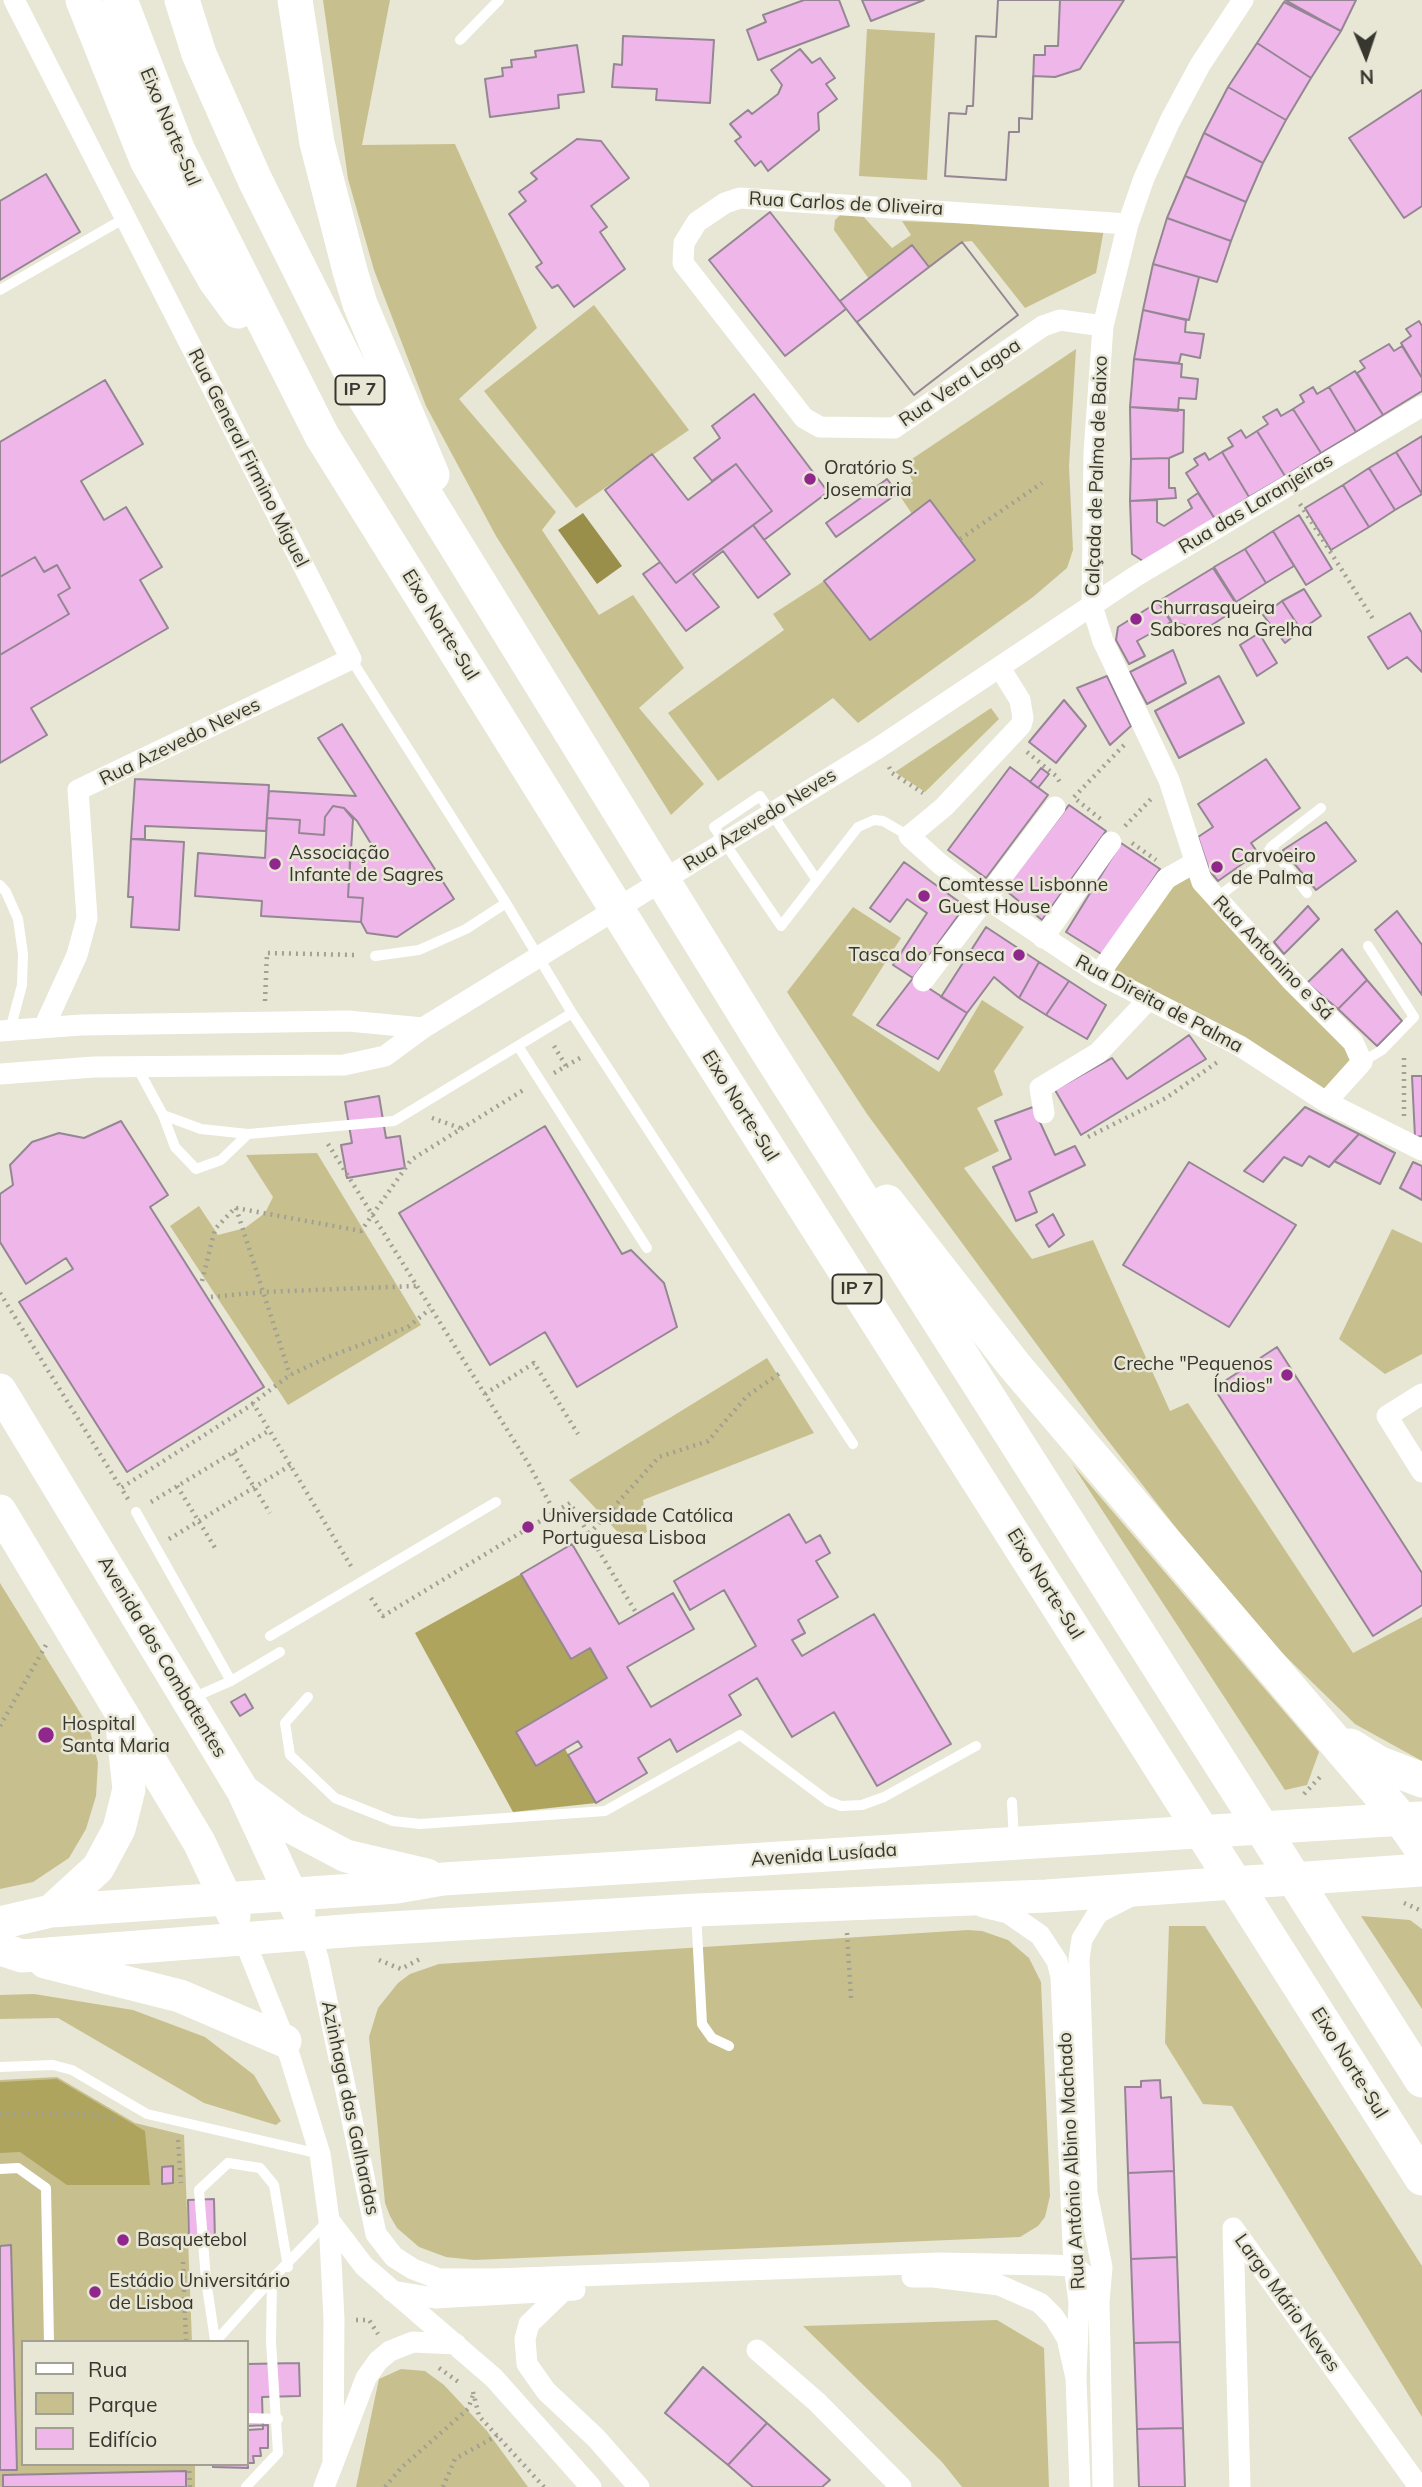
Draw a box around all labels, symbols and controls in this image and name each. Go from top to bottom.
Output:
north arrow [1331,21,1401,91]
street label: Eixo Norte-Sul [135,65,205,189]
text: N [1359,65,1374,89]
street label: Rua Carlos de Oliveira [748,188,944,220]
street label: Rua Vera Lagoa [895,334,1025,432]
street label: Rua General Firmino Miguel [183,345,313,571]
street label: Calçada de Palma de Baixo [1081,355,1113,597]
road number: IP 7 [336,376,384,404]
street label: Rua das Laranjeiras [1175,449,1337,559]
place label: Oratório S. Josemaria [824,457,917,501]
marker: Oratório S. Josemaria [802,471,818,487]
street label: Eixo Norte-Sul [397,566,483,684]
place label: Churrasqueira Sabores na Grelha [1150,597,1313,641]
marker: Churrasqueira Sabores na Grelha [1128,611,1144,627]
street label: Rua Azevedo Neves [96,693,264,791]
street label: Rua Azevedo Neves [679,764,841,876]
place label: Associação Infante de Sagres [289,842,444,886]
place label: Carvoeiro de Palma [1231,845,1316,889]
marker: Associação Infante de Sagres [267,856,283,872]
marker: Carvoeiro de Palma [1209,859,1225,875]
place label: Comtesse Lisbonne Guest House [938,874,1108,918]
marker: Comtesse Lisbonne Guest House [916,888,932,904]
street label: Rua Antonino e Sá [1208,891,1338,1025]
place label: Tasca do Fonseca [848,944,1005,966]
marker: Tasca do Fonseca [1011,947,1027,963]
street label: Rua Direita de Palma [1071,950,1247,1058]
street label: Eixo Norte-Sul [697,1047,783,1165]
road number: IP 7 [832,1274,882,1304]
place label: Creche "Pequenos Índios" [1113,1353,1273,1397]
marker: Creche "Pequenos Índios" [1279,1367,1295,1383]
place label: Universidade Católica Portuguesa Lisboa [542,1505,733,1549]
marker: Universidade Católica Portuguesa Lisboa [520,1519,536,1535]
street label: Eixo Norte-Sul [1002,1525,1088,1643]
street label: Avenida dos Combatentes [93,1552,231,1762]
place label: Hospital Santa Maria [62,1713,170,1757]
marker: Hospital Santa Maria [36,1725,56,1745]
street label: Avenida Lusíada [750,1839,898,1871]
street label: Azinhaga das Galhardas [316,1999,384,2217]
street label: Eixo Norte-Sul [1306,2004,1392,2122]
street label: Rua António Albino Machado [1054,2032,1090,2290]
place label: Basquetebol [137,2229,247,2251]
street label: Largo Mário Neves [1229,2230,1345,2376]
marker: Basquetebol [115,2232,131,2248]
place label: Estádio Universitário de Lisboa [109,2270,290,2314]
marker: Estádio Universitário de Lisboa [87,2284,103,2300]
legend [21,2340,248,2466]
text: Rua [88,2356,127,2382]
text: Parque [88,2391,157,2417]
text: Edifício [88,2426,157,2452]

